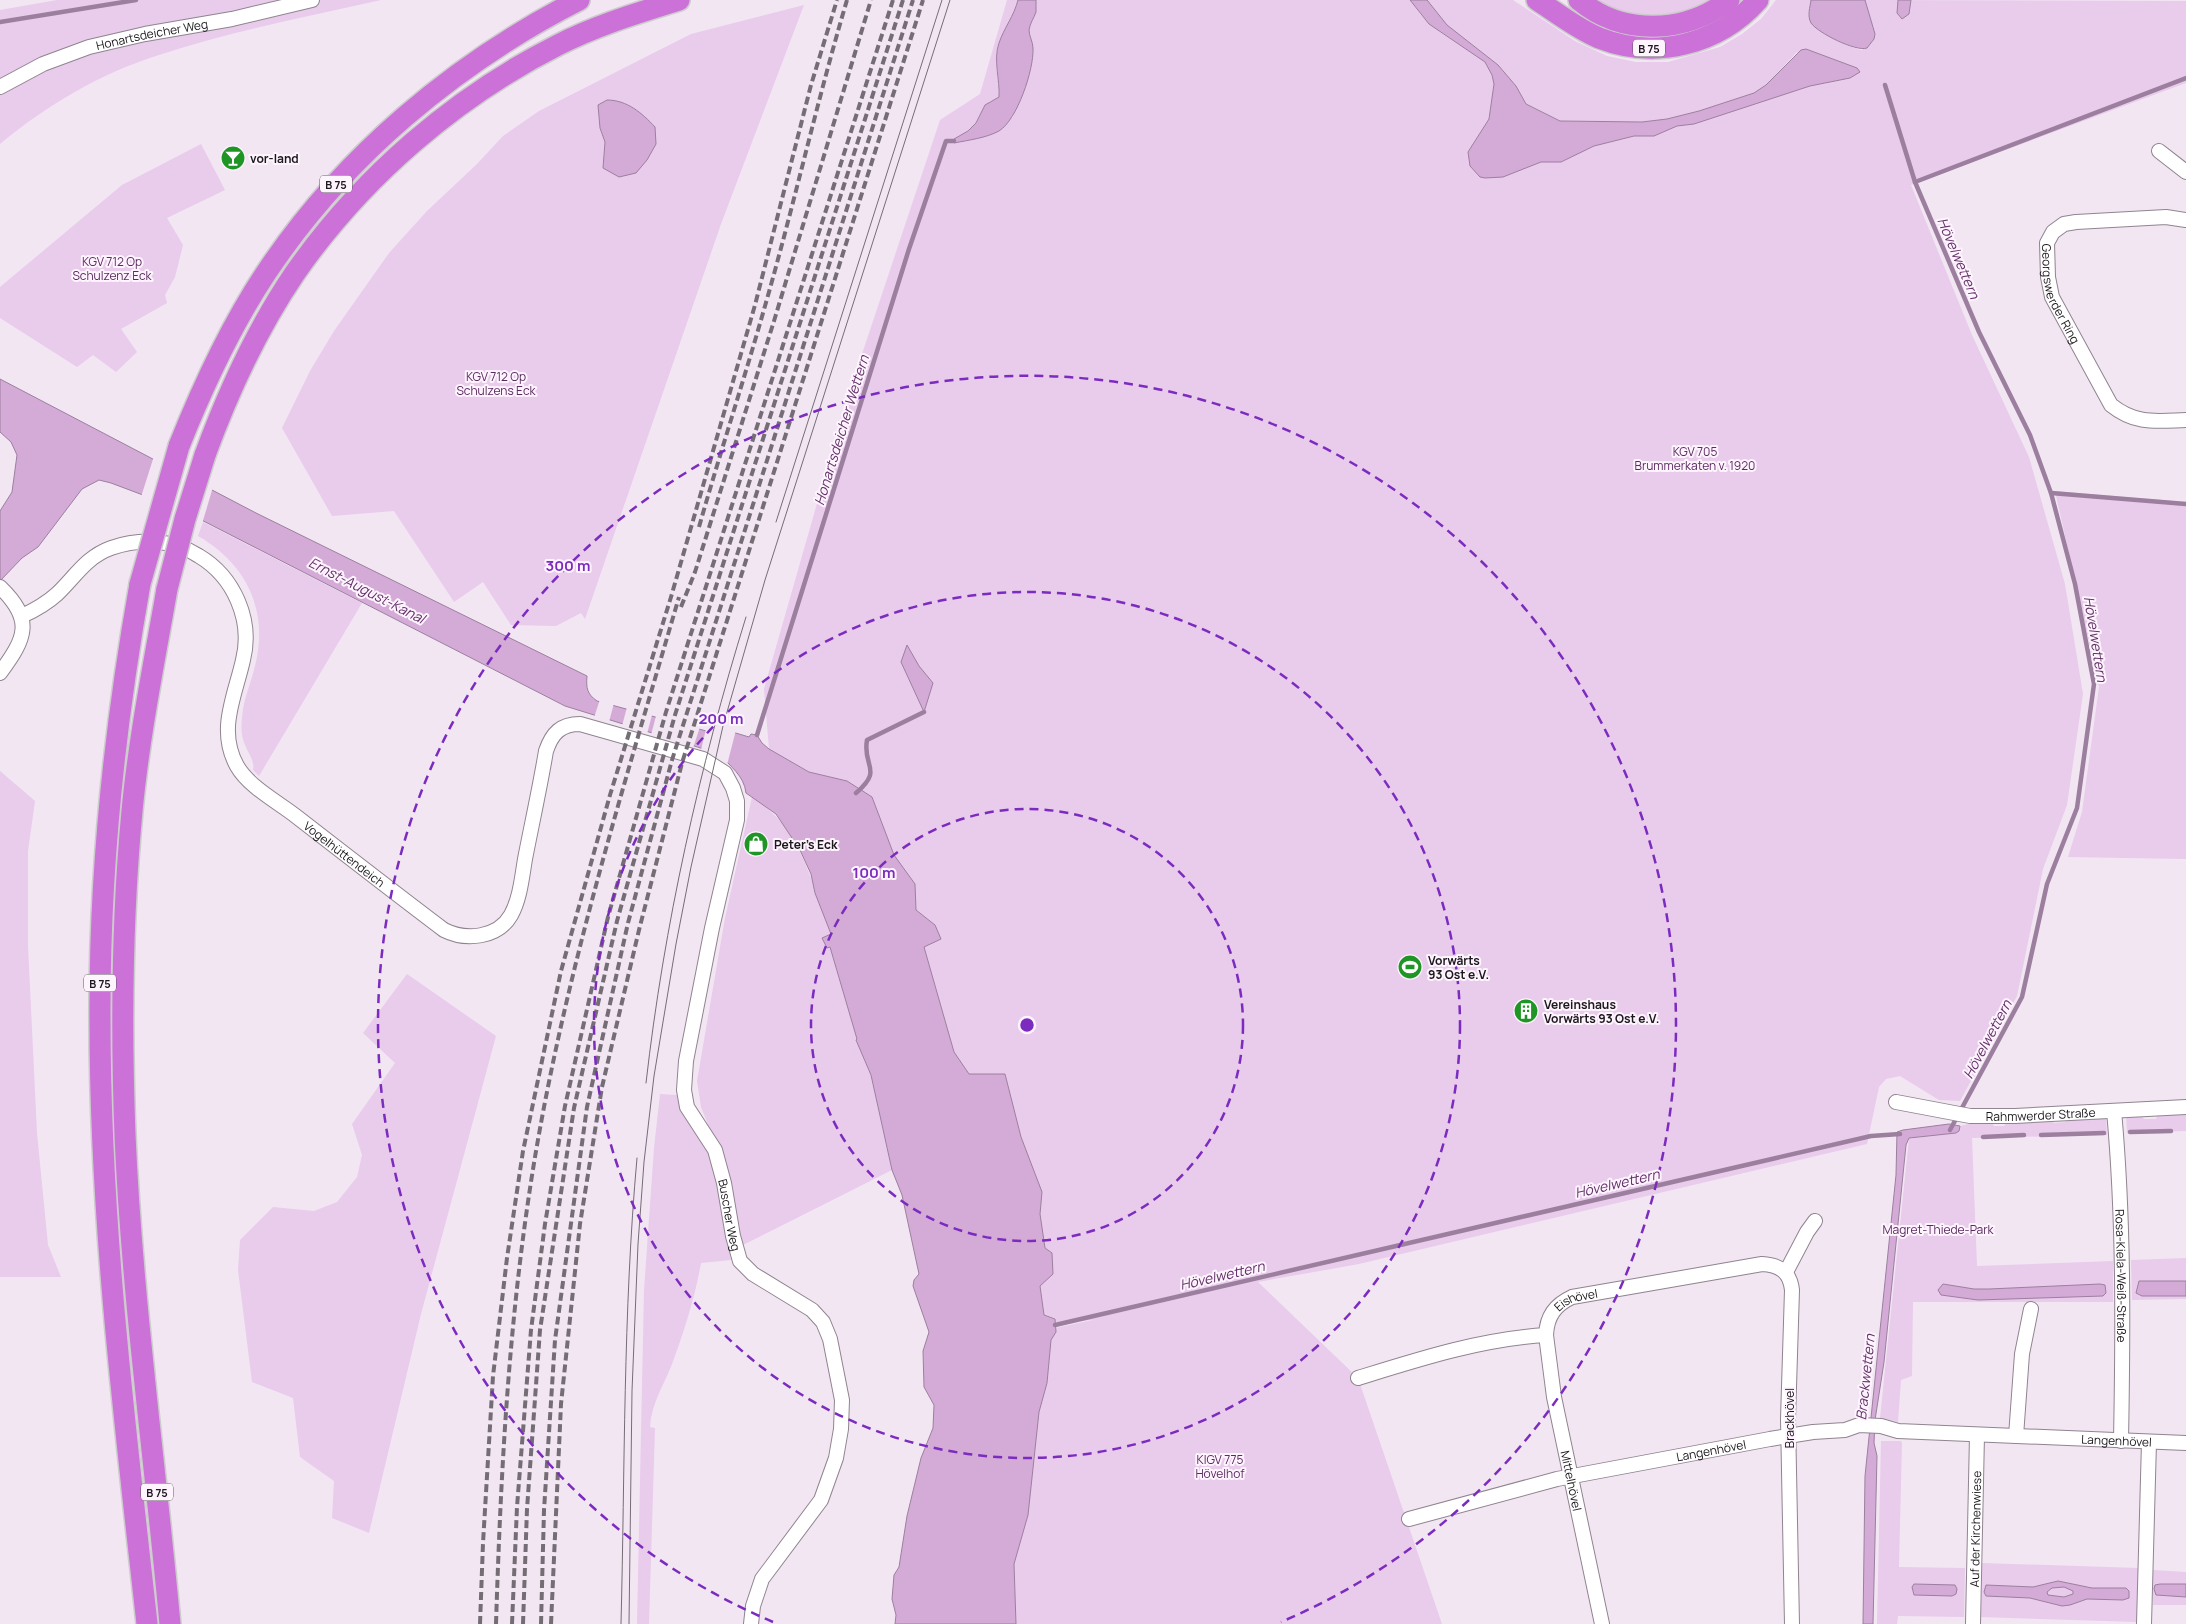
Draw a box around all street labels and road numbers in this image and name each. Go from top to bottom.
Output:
street label: Honartsdeicher Weg [94,15,209,54]
road number: B 75 [1633,40,1665,56]
road number: B 75 [320,175,352,192]
street label: Georgswerder Ring [2039,243,2084,346]
street label: Vogelhüttendeich [300,817,389,891]
road number: B 75 [84,974,116,991]
street label: Rahmwerder Straße [1986,1103,2096,1125]
street label: Buscher Weg [715,1177,745,1253]
street label: Rosa-Kiela-Weiß-Straße [2112,1209,2131,1342]
street label: Eishövel [1550,1284,1599,1315]
street label: Brackhövel [1781,1388,1798,1448]
street label: Langenhövel [2081,1430,2152,1450]
street label: Langenhövel [1675,1435,1747,1465]
street label: Mittelhövel [1557,1449,1586,1512]
street label: Auf der Kirchenwiese [1965,1471,1985,1587]
road number: B 75 [141,1484,173,1500]

